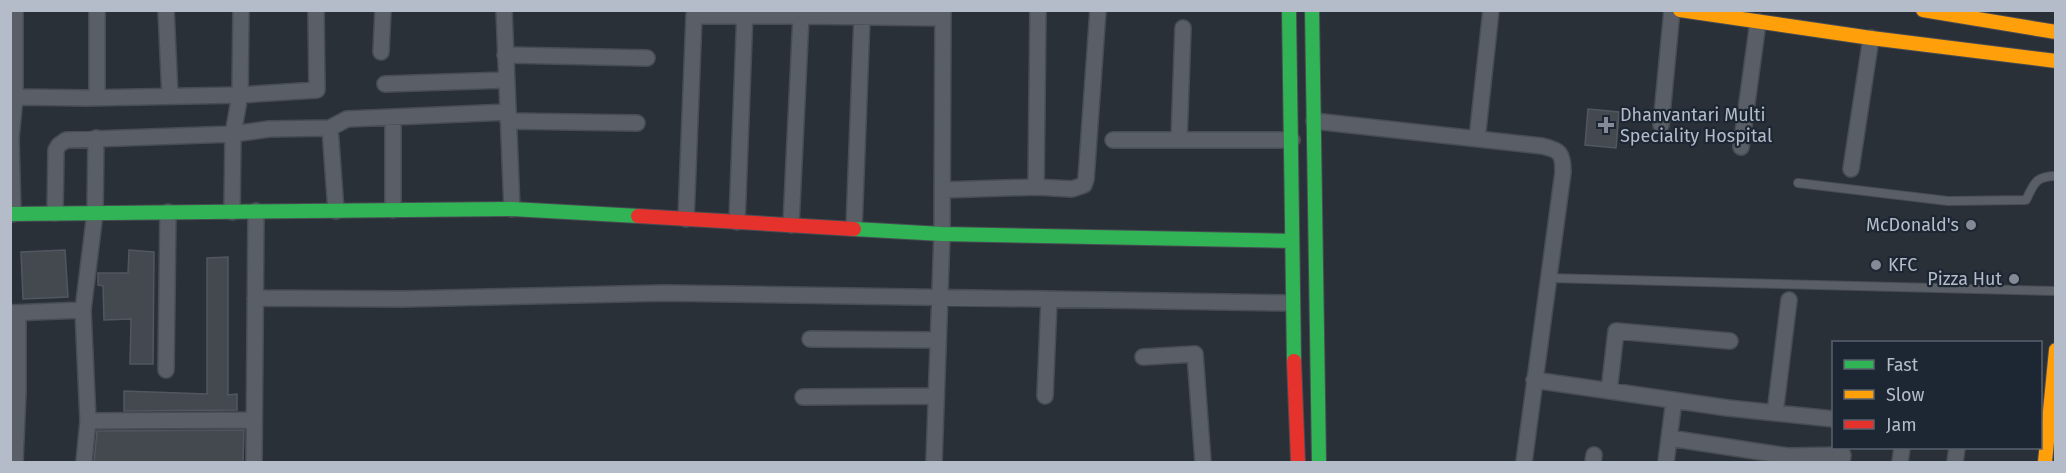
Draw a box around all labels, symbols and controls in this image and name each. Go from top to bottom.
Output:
place label: Dhanvantari Multi Speciality Hospital [1620,104,1772,147]
marker: Dhanvantari Multi Speciality Hospital [1597,116,1615,134]
place label: McDonald's [1866,214,1959,236]
marker: McDonald's [1964,218,1978,232]
place label: KFC [1888,254,1917,276]
marker: KFC [1869,258,1883,272]
place label: Pizza Hut [1927,268,2002,290]
marker: Pizza Hut [2007,272,2021,286]
legend [1832,341,2042,449]
text: Fast [1886,354,1919,376]
text: Slow [1886,384,1925,406]
text: Jam [1886,414,1917,436]

